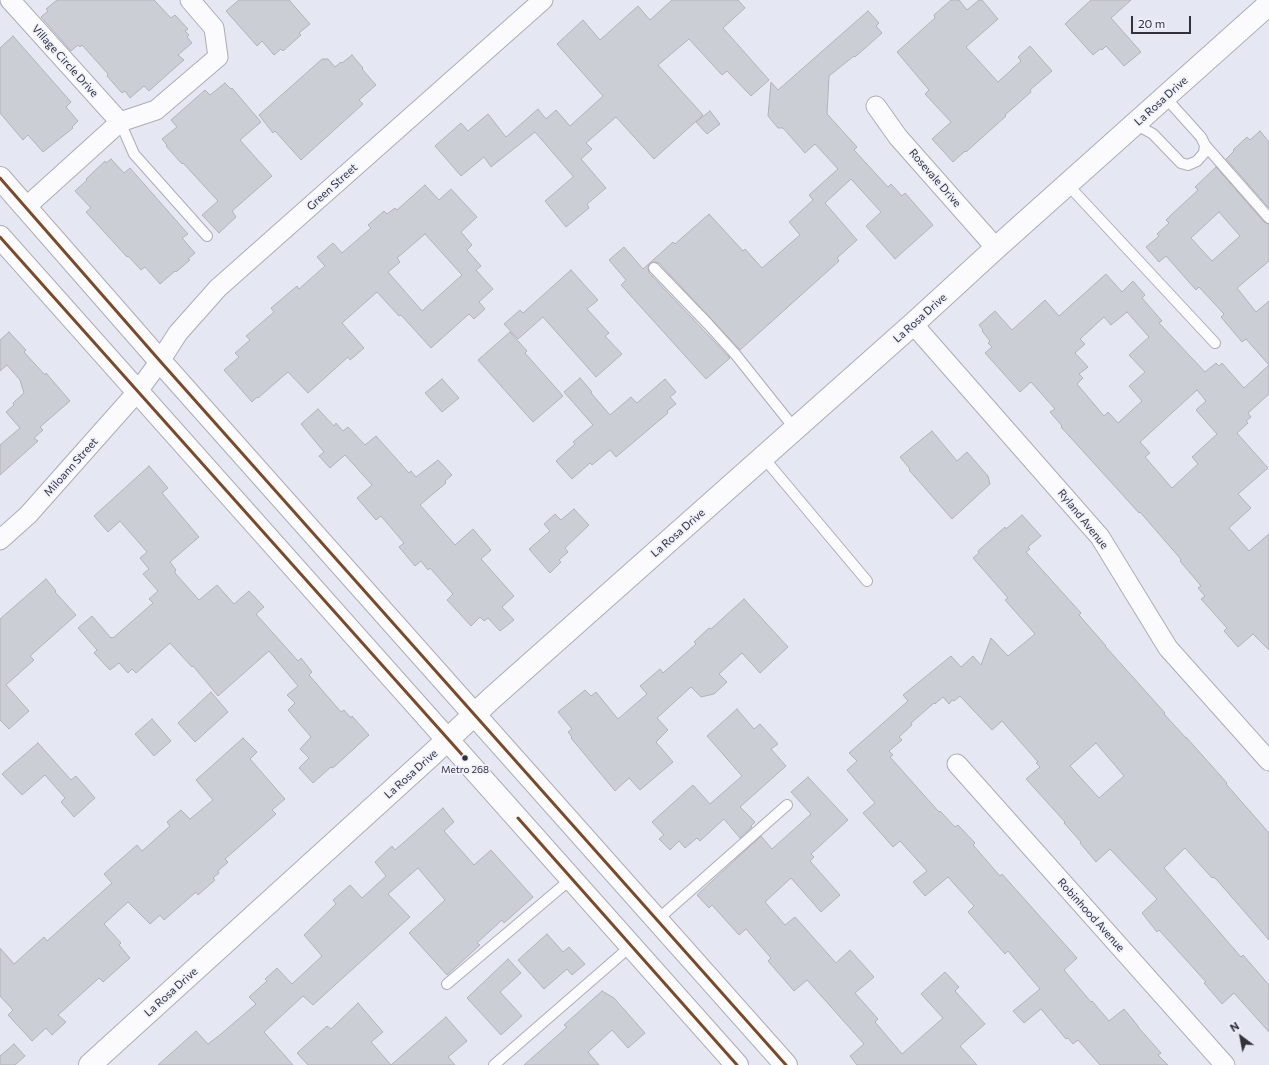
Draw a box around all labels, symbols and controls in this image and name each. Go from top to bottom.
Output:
scale bar [1133,8,1193,34]
text: 20 m [1138,16,1165,30]
street label: Village Circle Drive [29,22,101,100]
street label: La Rosa Drive [1132,74,1190,128]
street label: Rosevale Drive [906,146,964,210]
street label: Green Street [304,161,360,213]
street label: La Rosa Drive [891,291,949,345]
street label: Miloann Street [41,435,101,499]
street label: Ryland Avenue [1055,487,1111,551]
street label: La Rosa Drive [648,506,708,560]
street label: La Rosa Drive [382,747,440,801]
marker: Metro 268 [460,753,470,763]
place label: Metro 268 [441,764,489,776]
street label: Robinhood Avenue [1055,876,1127,954]
street label: La Rosa Drive [142,965,200,1019]
north arrow [1221,1017,1261,1057]
text: N [1227,1019,1241,1034]

